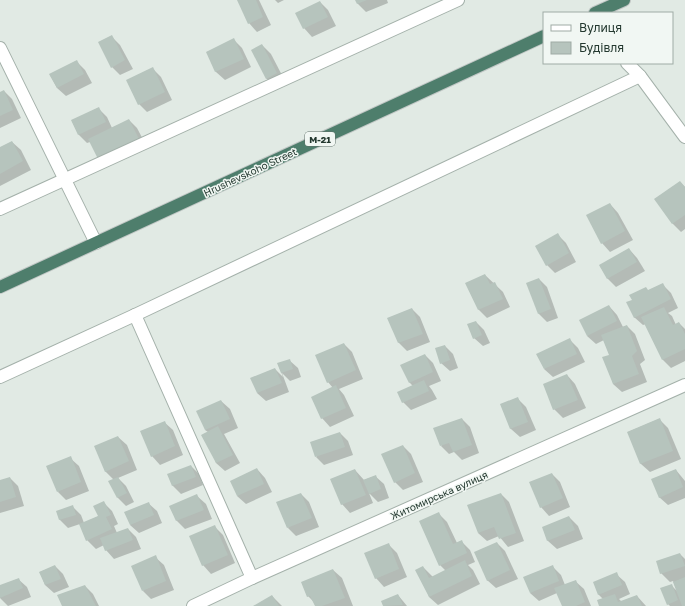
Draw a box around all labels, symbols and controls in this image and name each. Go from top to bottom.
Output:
legend [543,12,673,64]
text: Вулиця [579,20,622,35]
text: Будівля [579,40,624,55]
road number: М-21 [305,132,335,146]
street label: Hrushevskoho Street [202,145,298,199]
street label: Житомирська вулиця [388,468,490,522]

